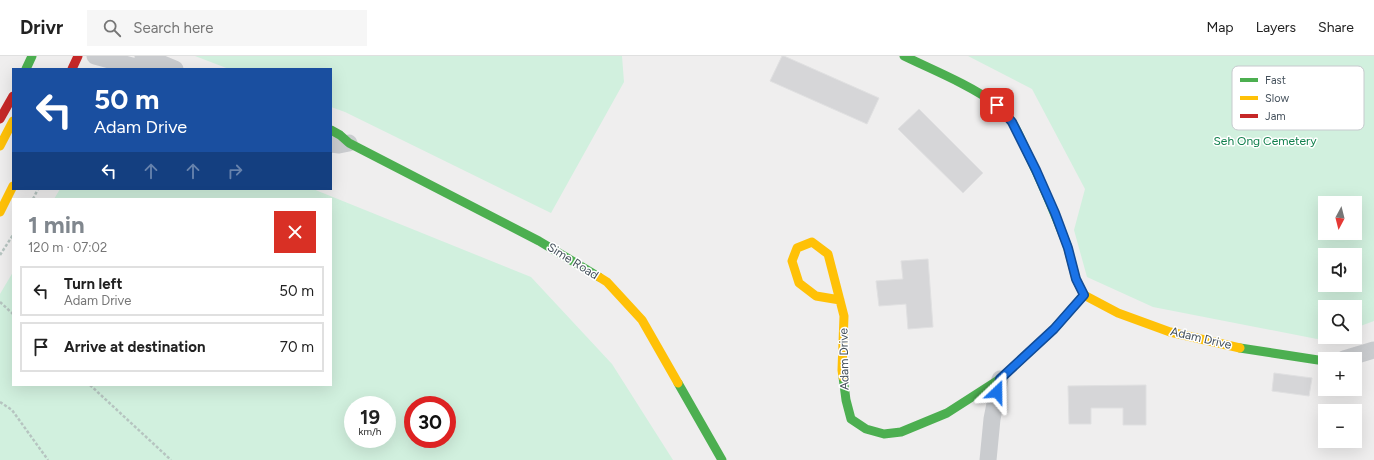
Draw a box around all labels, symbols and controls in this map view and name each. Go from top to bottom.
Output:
search box [87,10,367,46]
text: Drivr [20,16,63,39]
icon: search [101,17,123,39]
text: Search here [133,19,213,37]
text: Map [1206,19,1234,36]
text: Layers [1256,19,1296,36]
text: Share [1318,19,1354,36]
legend [1232,66,1364,130]
text: Fast [1265,74,1286,87]
text: 50 m [94,82,160,116]
icon: left [28,84,80,136]
pin [980,88,1014,122]
text: Slow [1265,92,1289,105]
icon: arrive [986,94,1008,116]
text: Jam [1265,110,1286,123]
text: Adam Drive [94,116,187,138]
park label: Seh Ong Cemetery [1214,134,1317,148]
icon: left [98,160,120,182]
icon: ahead [140,160,162,182]
icon: ahead [182,160,204,182]
icon: right [224,160,246,182]
north arrow [1318,196,1362,240]
map controls [1318,196,1362,448]
text: 1 min [28,210,85,239]
button: close [274,211,316,253]
text: 120 m · 07:02 [28,240,107,255]
street label: Sime Road [545,240,601,282]
button: sound [1318,248,1362,292]
text: Turn left [64,275,122,293]
icon: left [30,280,52,302]
text: 50 m [279,282,314,300]
text: Adam Drive [64,293,131,308]
button: search [1318,300,1362,344]
street label: Adam Drive [1169,324,1233,352]
street label: Adam Drive [836,327,852,390]
icon: arrive [30,336,52,358]
text: Arrive at destination [64,338,205,356]
text: 70 m [280,338,314,356]
button: + [1318,352,1362,396]
position arrow [976,371,1018,413]
speed limit sign: 30 [404,396,456,448]
button: − [1318,404,1362,448]
text: 19 [360,405,380,429]
text: km/h [359,425,381,438]

